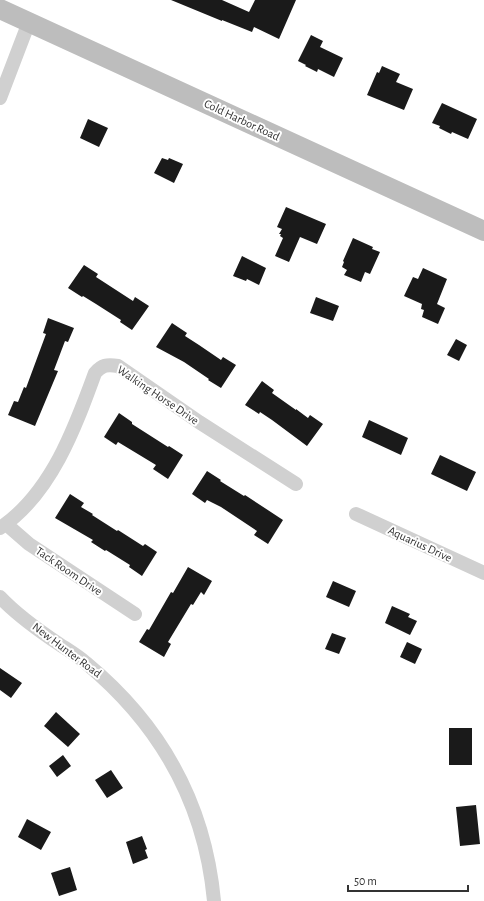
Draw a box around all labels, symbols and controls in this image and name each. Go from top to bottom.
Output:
street label: Cold Harbor Road [202,97,282,143]
street label: Walking Horse Drive [115,363,201,427]
street label: Aquarius Drive [386,524,454,564]
street label: Tack Room Drive [34,544,104,598]
street label: New Hunter Road [30,620,104,680]
scale bar [348,867,468,893]
text: 50 m [354,875,377,887]

